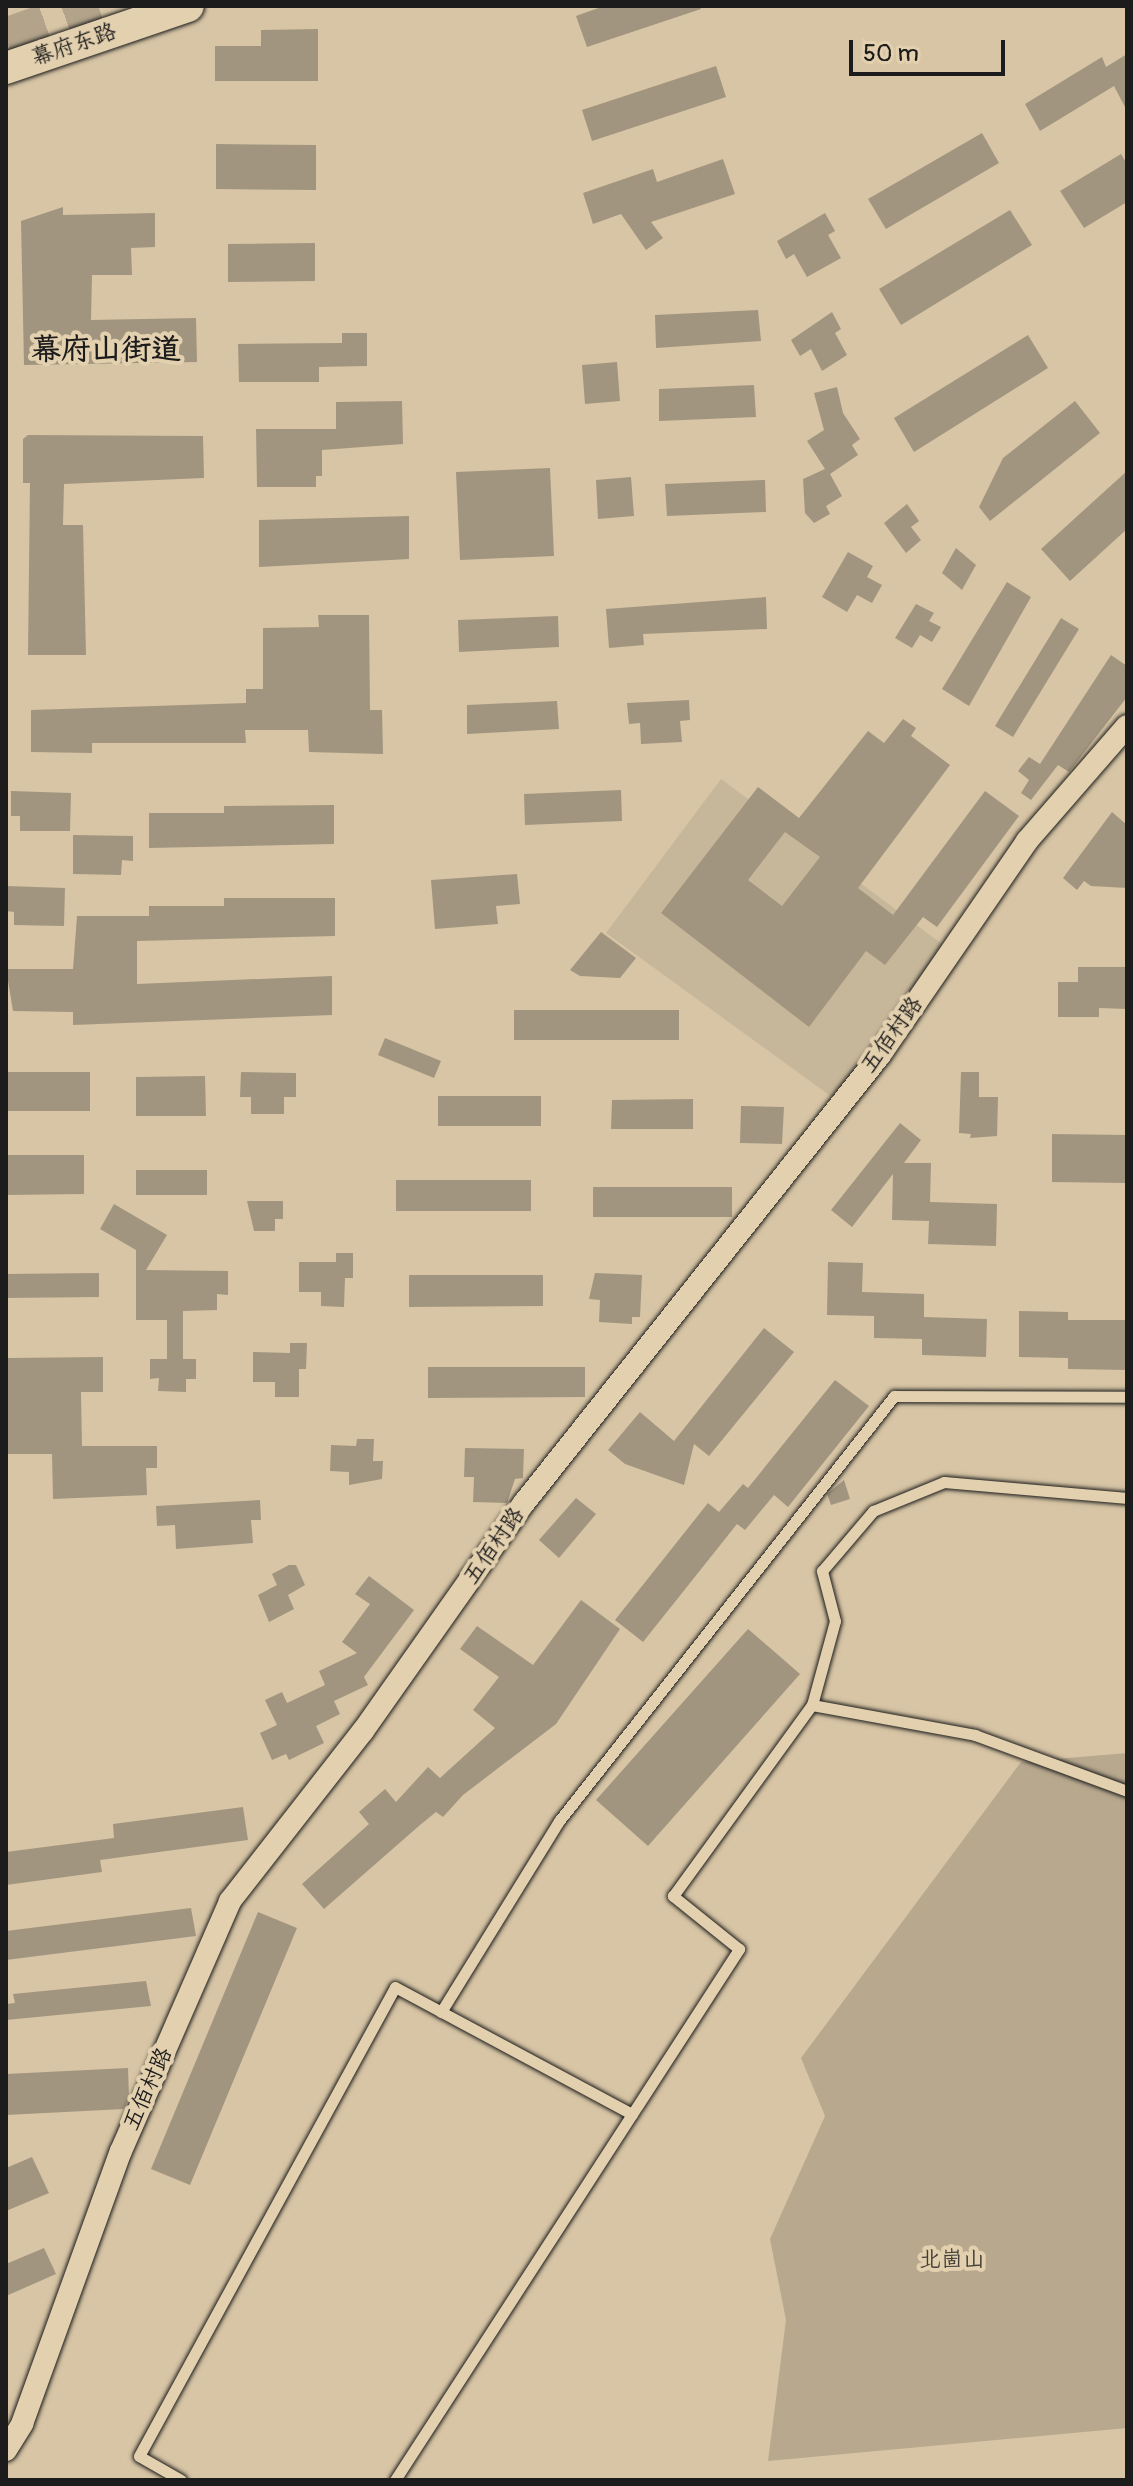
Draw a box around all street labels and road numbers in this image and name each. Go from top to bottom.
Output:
street label: 幕府东路 [28,18,120,72]
street label: 五佰村路 [855,992,929,1078]
street label: 五佰村路 [458,1502,530,1590]
street label: 五佰村路 [118,2043,178,2135]

